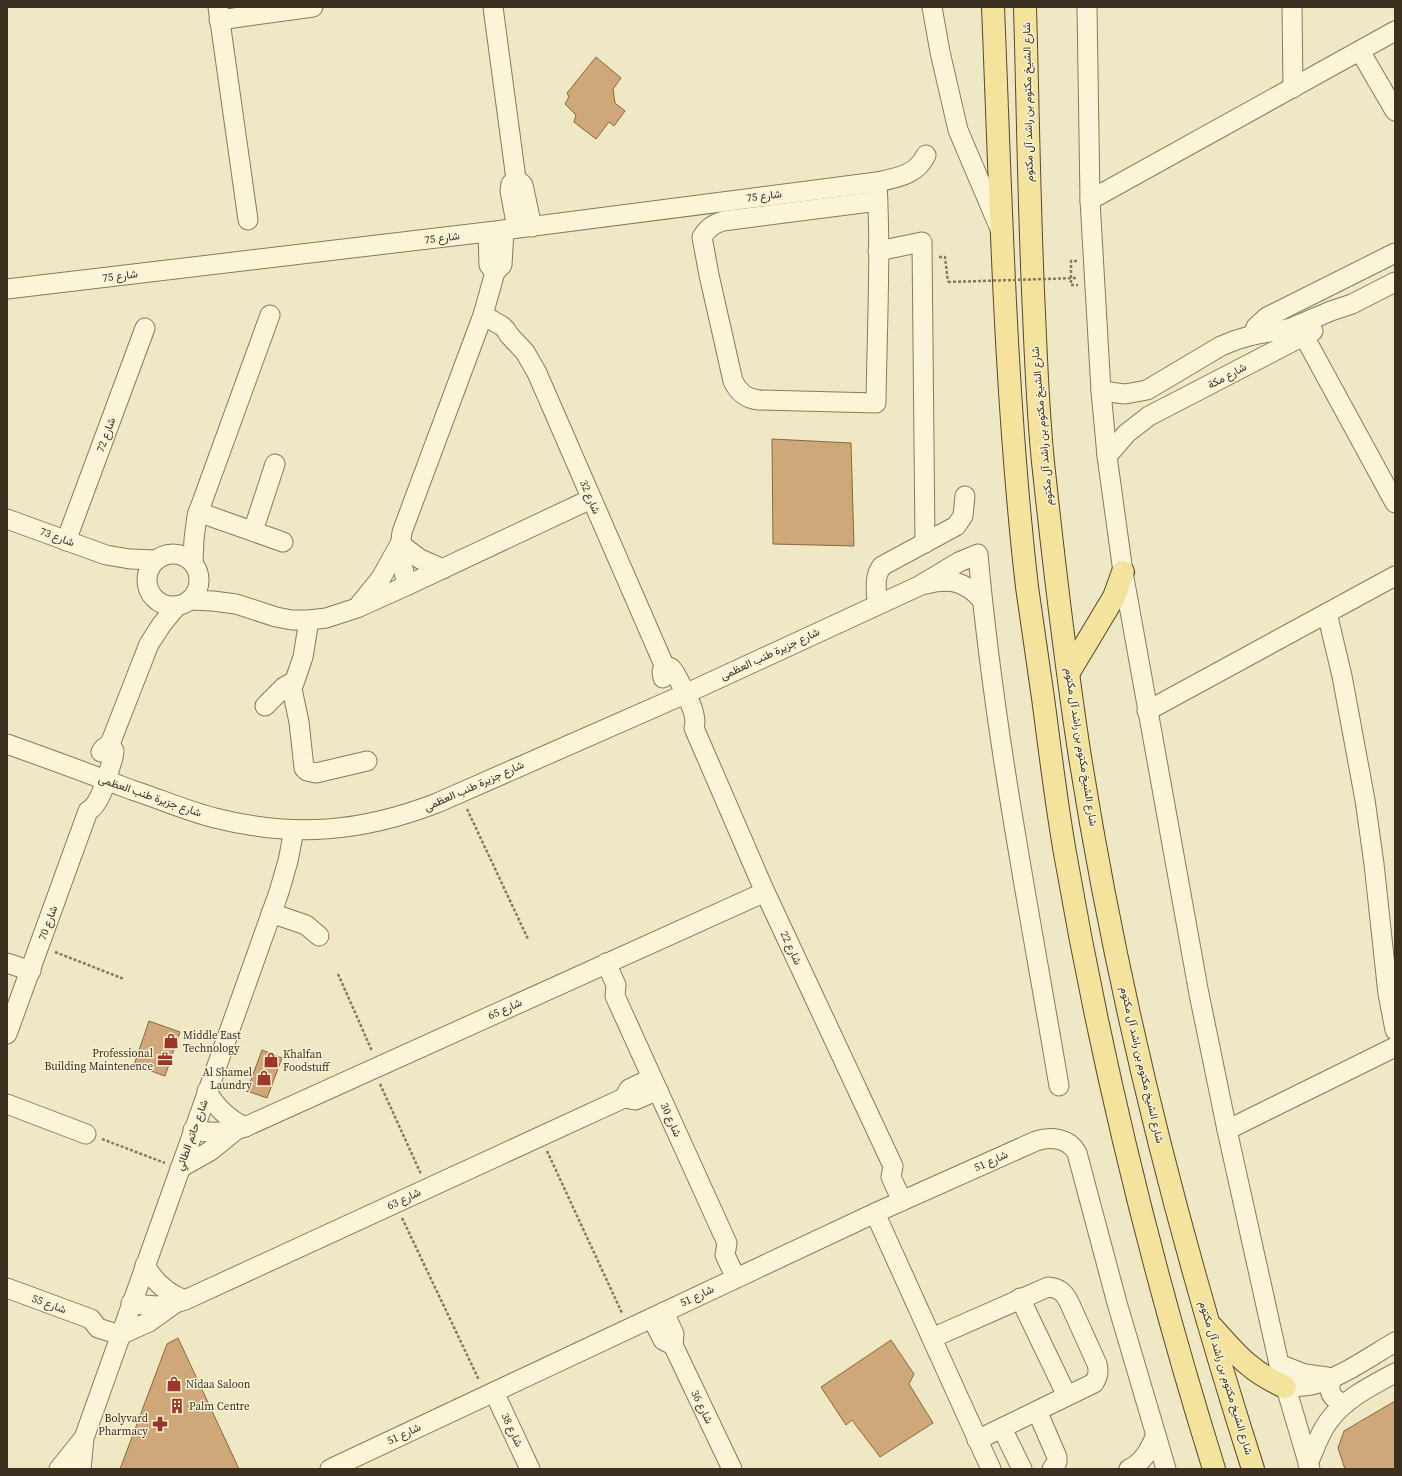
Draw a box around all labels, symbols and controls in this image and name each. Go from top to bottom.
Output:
street label: شارع الشيخ مكتوم بن راشد آل مكتوم [1019,22,1037,182]
street label: شارع 75 [745,186,783,206]
street label: شارع 75 [423,228,461,248]
street label: شارع 75 [101,266,139,286]
street label: شارع الشيخ مكتوم بن راشد آل مكتوم [1028,345,1056,506]
street label: شارع مكة [1205,359,1249,392]
street label: شارع 72 [93,415,119,454]
street label: شارع 32 [576,478,604,517]
street label: شارع 73 [38,524,77,550]
street label: شارع جزيرة طنب العظمى [718,624,822,684]
street label: شارع الشيخ مكتوم بن راشد آل مكتوم [1061,667,1101,827]
street label: شارع جزيرة طنب العظمى [422,757,527,815]
street label: شارع جزيرة طنب العظمى [97,771,204,821]
street label: شارع 70 [35,903,61,942]
street label: شارع 22 [777,929,805,968]
street label: شارع الشيخ مكتوم بن راشد آل مكتوم [1117,985,1167,1145]
street label: شارع 65 [486,995,525,1023]
place label: Middle East Technology [183,1028,241,1056]
shop icon: Middle East Technology [162,1032,180,1050]
place label: Professional Building Maintenence [45,1046,153,1074]
place label: Khalfan Foodstuff [283,1047,331,1075]
office icon: Professional Building Maintenence [156,1050,174,1068]
shop icon: Khalfan Foodstuff [262,1051,280,1069]
place label: Al Shamel Laundry [202,1065,252,1093]
shop icon: Al Shamel Laundry [255,1069,273,1087]
street label: شارع حاتم الطائي [172,1097,214,1173]
street label: شارع 30 [657,1101,685,1140]
street label: شارع 51 [972,1147,1011,1175]
street label: شارع 63 [385,1185,424,1213]
street label: شارع 51 [678,1282,717,1310]
street label: شارع 55 [30,1291,69,1317]
street label: شارع الشيخ مكتوم بن راشد آل مكتوم [1195,1299,1257,1457]
shop icon: Nidaa Saloon [165,1375,183,1393]
place label: Nidaa Saloon [186,1377,251,1392]
street label: شارع 36 [687,1388,717,1427]
building icon: Palm Centre [168,1397,186,1415]
place label: Palm Centre [189,1399,250,1414]
place label: Bolyvard Pharmacy [98,1411,149,1439]
street label: شارع 38 [498,1411,526,1450]
pharmacy icon: Bolyvard Pharmacy [151,1415,169,1433]
street label: شارع 51 [385,1420,424,1448]

